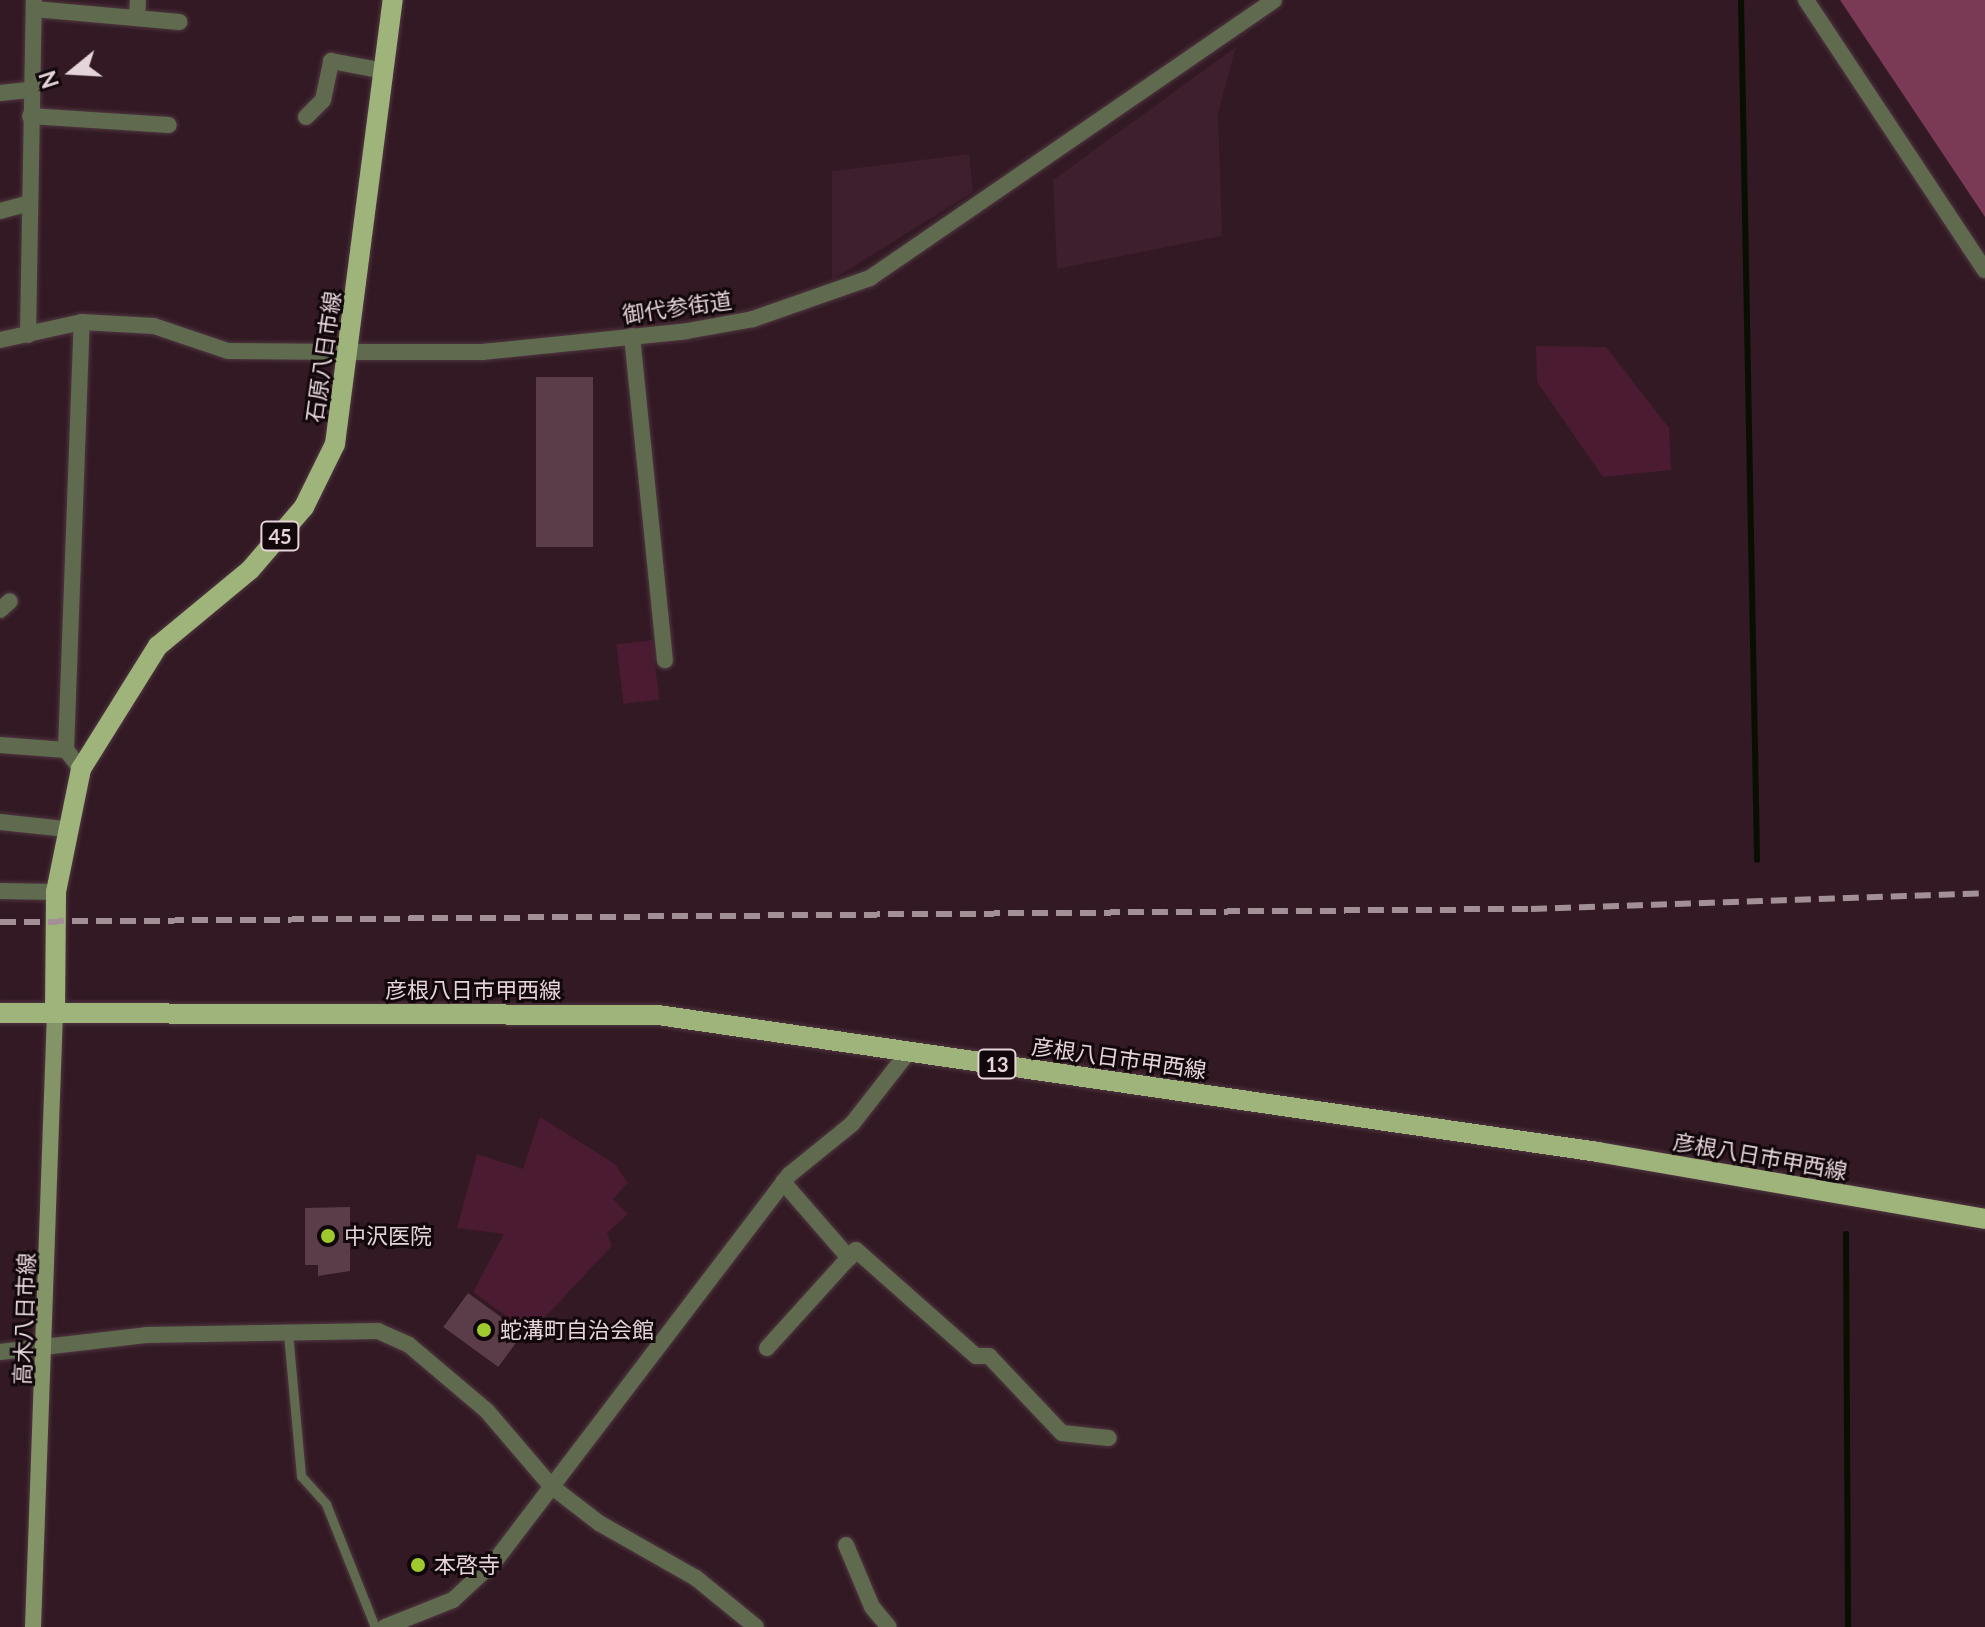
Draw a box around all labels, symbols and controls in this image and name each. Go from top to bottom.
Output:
north arrow [32,32,112,112]
text: N [33,67,64,92]
street label: 御代参街道 [621,286,733,328]
street label: 石原八日市線 [301,290,345,424]
road number: 45 [260,520,300,552]
street label: 彦根八日市甲西線 [385,977,561,1003]
street label: 彦根八日市甲西線 [1030,1033,1208,1083]
road number: 13 [977,1048,1017,1080]
street label: 彦根八日市甲西線 [1671,1128,1849,1184]
place label: 中沢医院 [344,1223,432,1249]
marker: 中沢医院 [319,1227,337,1245]
street label: 高木八日市線 [9,1253,39,1385]
place label: 蛇溝町自治会館 [500,1317,654,1343]
marker: 蛇溝町自治会館 [475,1321,493,1339]
place label: 本啓寺 [434,1552,500,1578]
marker: 本啓寺 [409,1556,427,1574]

